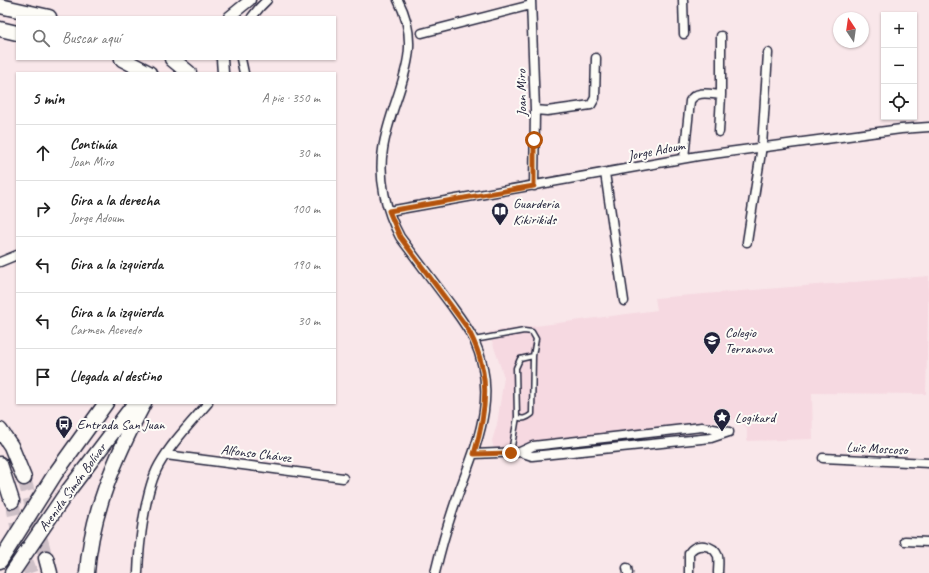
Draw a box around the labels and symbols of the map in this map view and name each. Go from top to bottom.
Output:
north arrow [833,12,869,48]
street label: Joan Miro [513,68,530,118]
route start [525,131,543,149]
street label: Jorge Adoum [625,136,687,165]
place label: Guarderia Kikirikids [513,195,560,228]
library icon: Guarderia Kikirikids [490,201,510,226]
place label: Colegio Terranova [725,324,773,357]
school or university icon: Colegio Terranova [702,330,722,355]
place icon: Logikard [712,407,732,432]
place label: Logikard [735,409,777,426]
bus stop icon: Entrada San Juan [54,414,74,439]
place label: Entrada San Juan [77,416,165,433]
street label: Luis Moscoso [846,438,910,459]
street label: Avenida Simón Bolívar [35,439,111,535]
street label: Alfonso Chávez [220,441,294,466]
route end [502,444,520,462]

